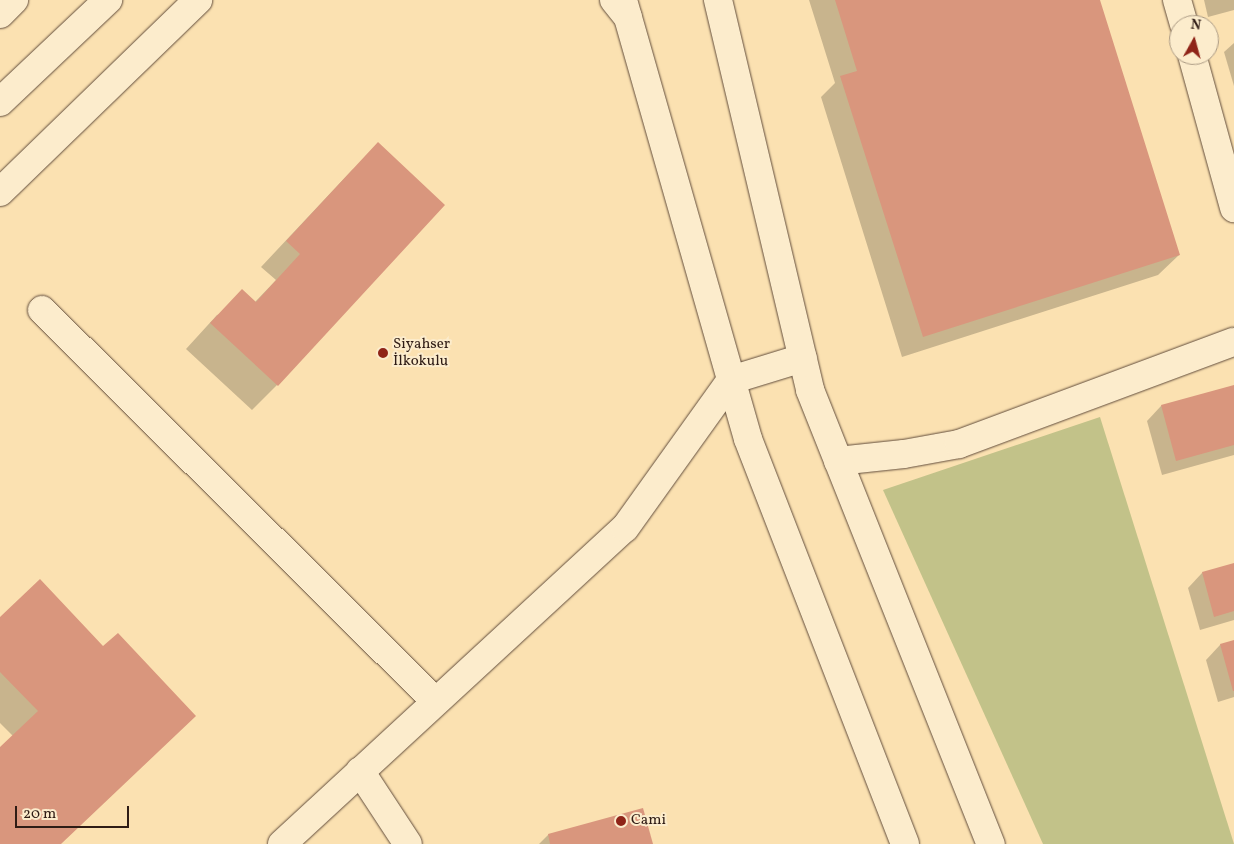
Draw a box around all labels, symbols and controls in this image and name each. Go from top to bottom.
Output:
north arrow [1169,15,1219,65]
text: N [1190,16,1202,36]
place label: Siyahser İlkokulu [393,335,450,370]
marker: Siyahser İlkokulu [377,347,389,359]
scale bar [18,796,131,828]
text: 20 m [23,804,56,825]
place label: Cami [631,812,666,830]
marker: Cami [615,815,627,827]

